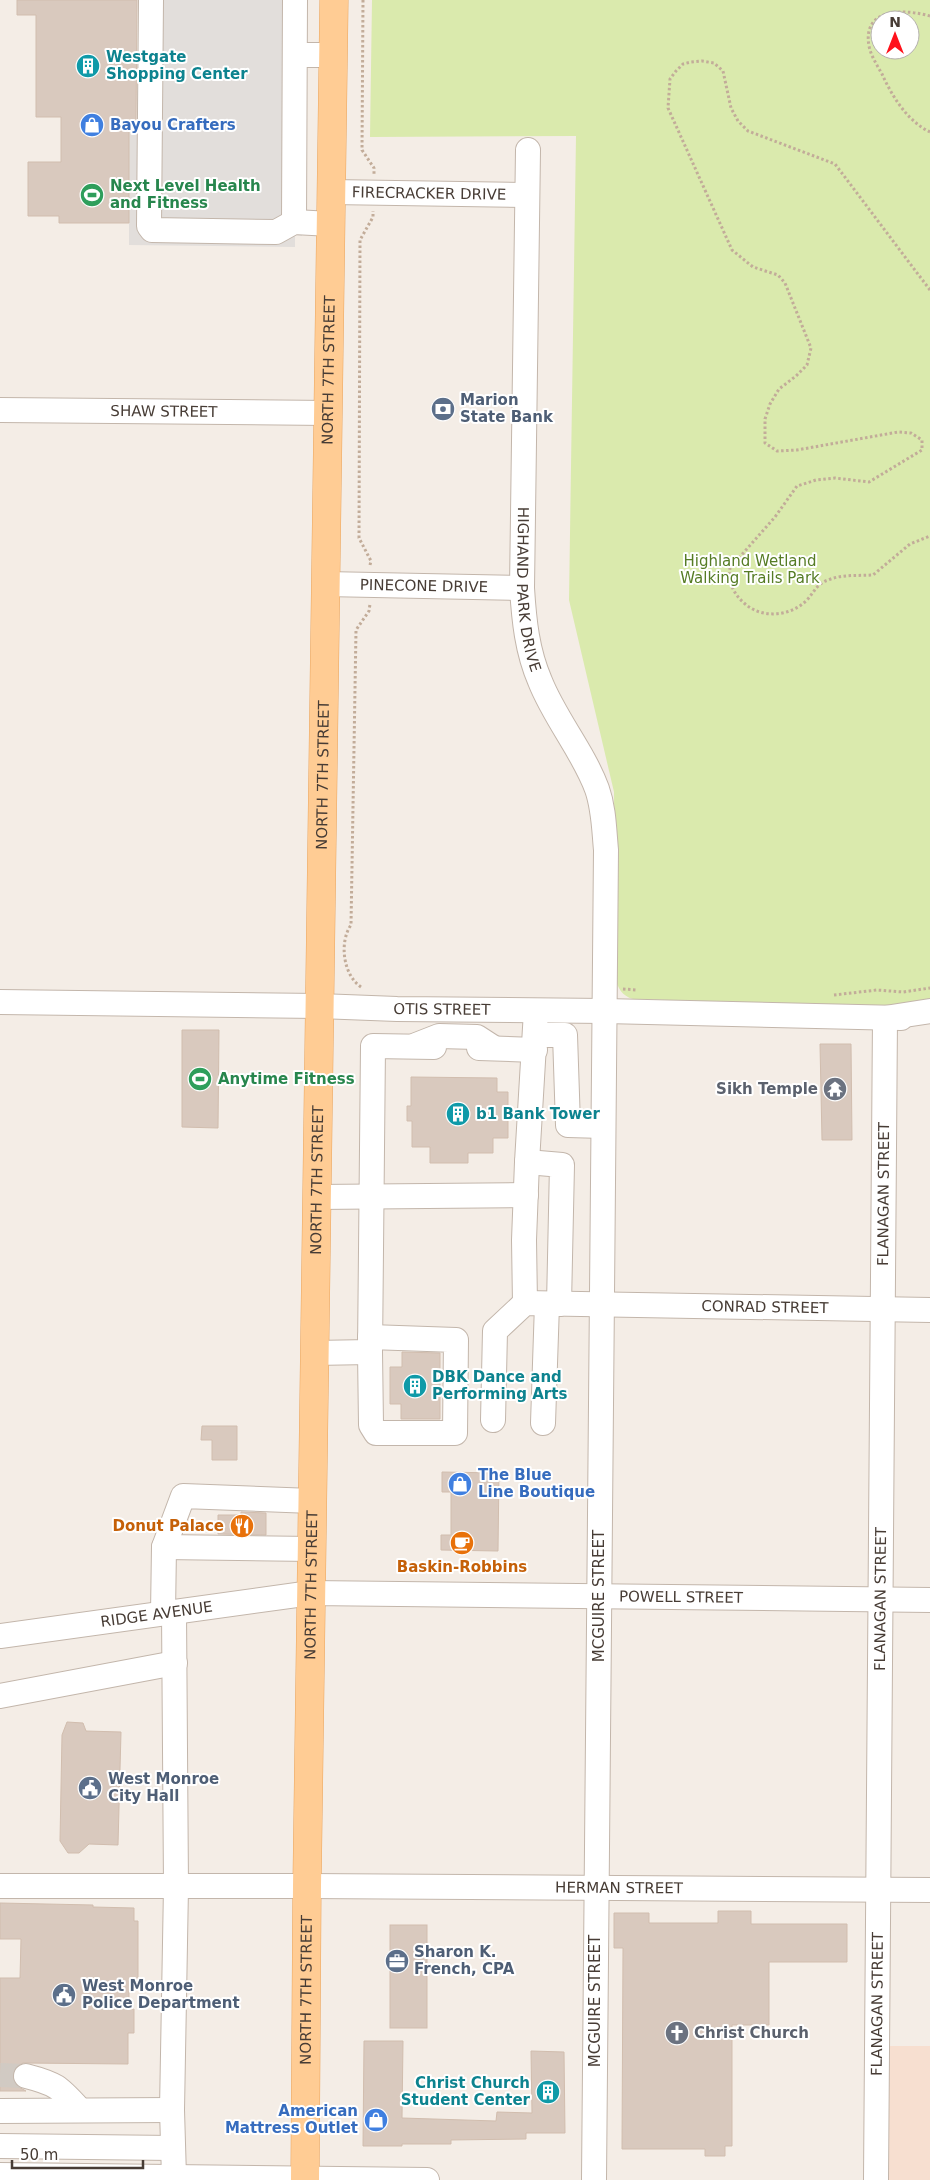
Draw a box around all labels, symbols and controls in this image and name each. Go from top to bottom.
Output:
north arrow [870,10,920,60]
text: N [889,14,901,30]
place label: Westgate Shopping Center [106,48,248,83]
building icon: Westgate Shopping Center [75,53,101,79]
shop icon: Bayou Crafters [79,112,105,138]
place label: Bayou Crafters [110,116,236,134]
place label: Next Level Health and Fitness [110,177,261,212]
sports icon: Next Level Health and Fitness [79,182,105,208]
street label: FIRECRACKER DRIVE [352,183,506,204]
street label: NORTH 7TH STREET [319,294,339,445]
place label: Marion State Bank [460,391,554,426]
bank icon: Marion State Bank [430,396,456,422]
street label: SHAW STREET [110,402,218,421]
street label: HIGHAND PARK DRIVE [513,507,545,674]
park label: Highland Wetland Walking Trails Park [680,552,820,587]
street label: PINECONE DRIVE [360,576,488,596]
street label: NORTH 7TH STREET [313,699,333,850]
street label: OTIS STREET [393,1000,491,1019]
sports icon: Anytime Fitness [187,1066,213,1092]
place label: Anytime Fitness [218,1070,355,1088]
temple icon: Sikh Temple [822,1076,848,1102]
place label: Sikh Temple [716,1080,818,1098]
building icon: b1 Bank Tower [445,1101,471,1127]
street label: NORTH 7TH STREET [307,1104,327,1255]
place label: b1 Bank Tower [476,1105,600,1123]
street label: FLANAGAN STREET [874,1121,893,1266]
street label: CONRAD STREET [701,1297,830,1317]
place label: DBK Dance and Performing Arts [432,1368,567,1403]
building icon: DBK Dance and Performing Arts [402,1373,428,1399]
place label: The Blue Line Boutique [478,1466,595,1501]
shop icon: The Blue Line Boutique [447,1471,473,1497]
street label: NORTH 7TH STREET [301,1509,321,1660]
restaurant icon: Donut Palace [229,1513,255,1539]
place label: Donut Palace [112,1517,224,1535]
street label: FLANAGAN STREET [871,1526,890,1671]
street label: MCGUIRE STREET [590,1529,608,1662]
cafe icon: Baskin-Robbins [449,1530,475,1556]
place label: Baskin-Robbins [397,1558,527,1576]
street label: POWELL STREET [619,1587,744,1607]
street label: RIDGE AVENUE [99,1598,214,1631]
place label: West Monroe City Hall [108,1770,219,1805]
public building icon: West Monroe City Hall [77,1775,103,1801]
street label: HERMAN STREET [555,1879,684,1897]
street label: NORTH 7TH STREET [297,1914,316,2065]
street label: FLANAGAN STREET [868,1931,887,2076]
street label: MCGUIRE STREET [586,1934,604,2067]
place label: Sharon K. French, CPA [414,1943,515,1978]
office icon: Sharon K. French, CPA [384,1948,410,1974]
place label: West Monroe Police Department [82,1977,240,2012]
public building icon: West Monroe Police Department [51,1982,77,2008]
church icon: Christ Church [664,2020,690,2046]
place label: Christ Church [694,2024,809,2042]
place label: Christ Church Student Center [401,2074,531,2109]
building icon: Christ Church Student Center [535,2079,561,2105]
place label: American Mattress Outlet [225,2102,358,2137]
shop icon: American Mattress Outlet [363,2107,389,2133]
scale bar [12,2138,144,2170]
text: 50 m [20,2146,58,2164]

